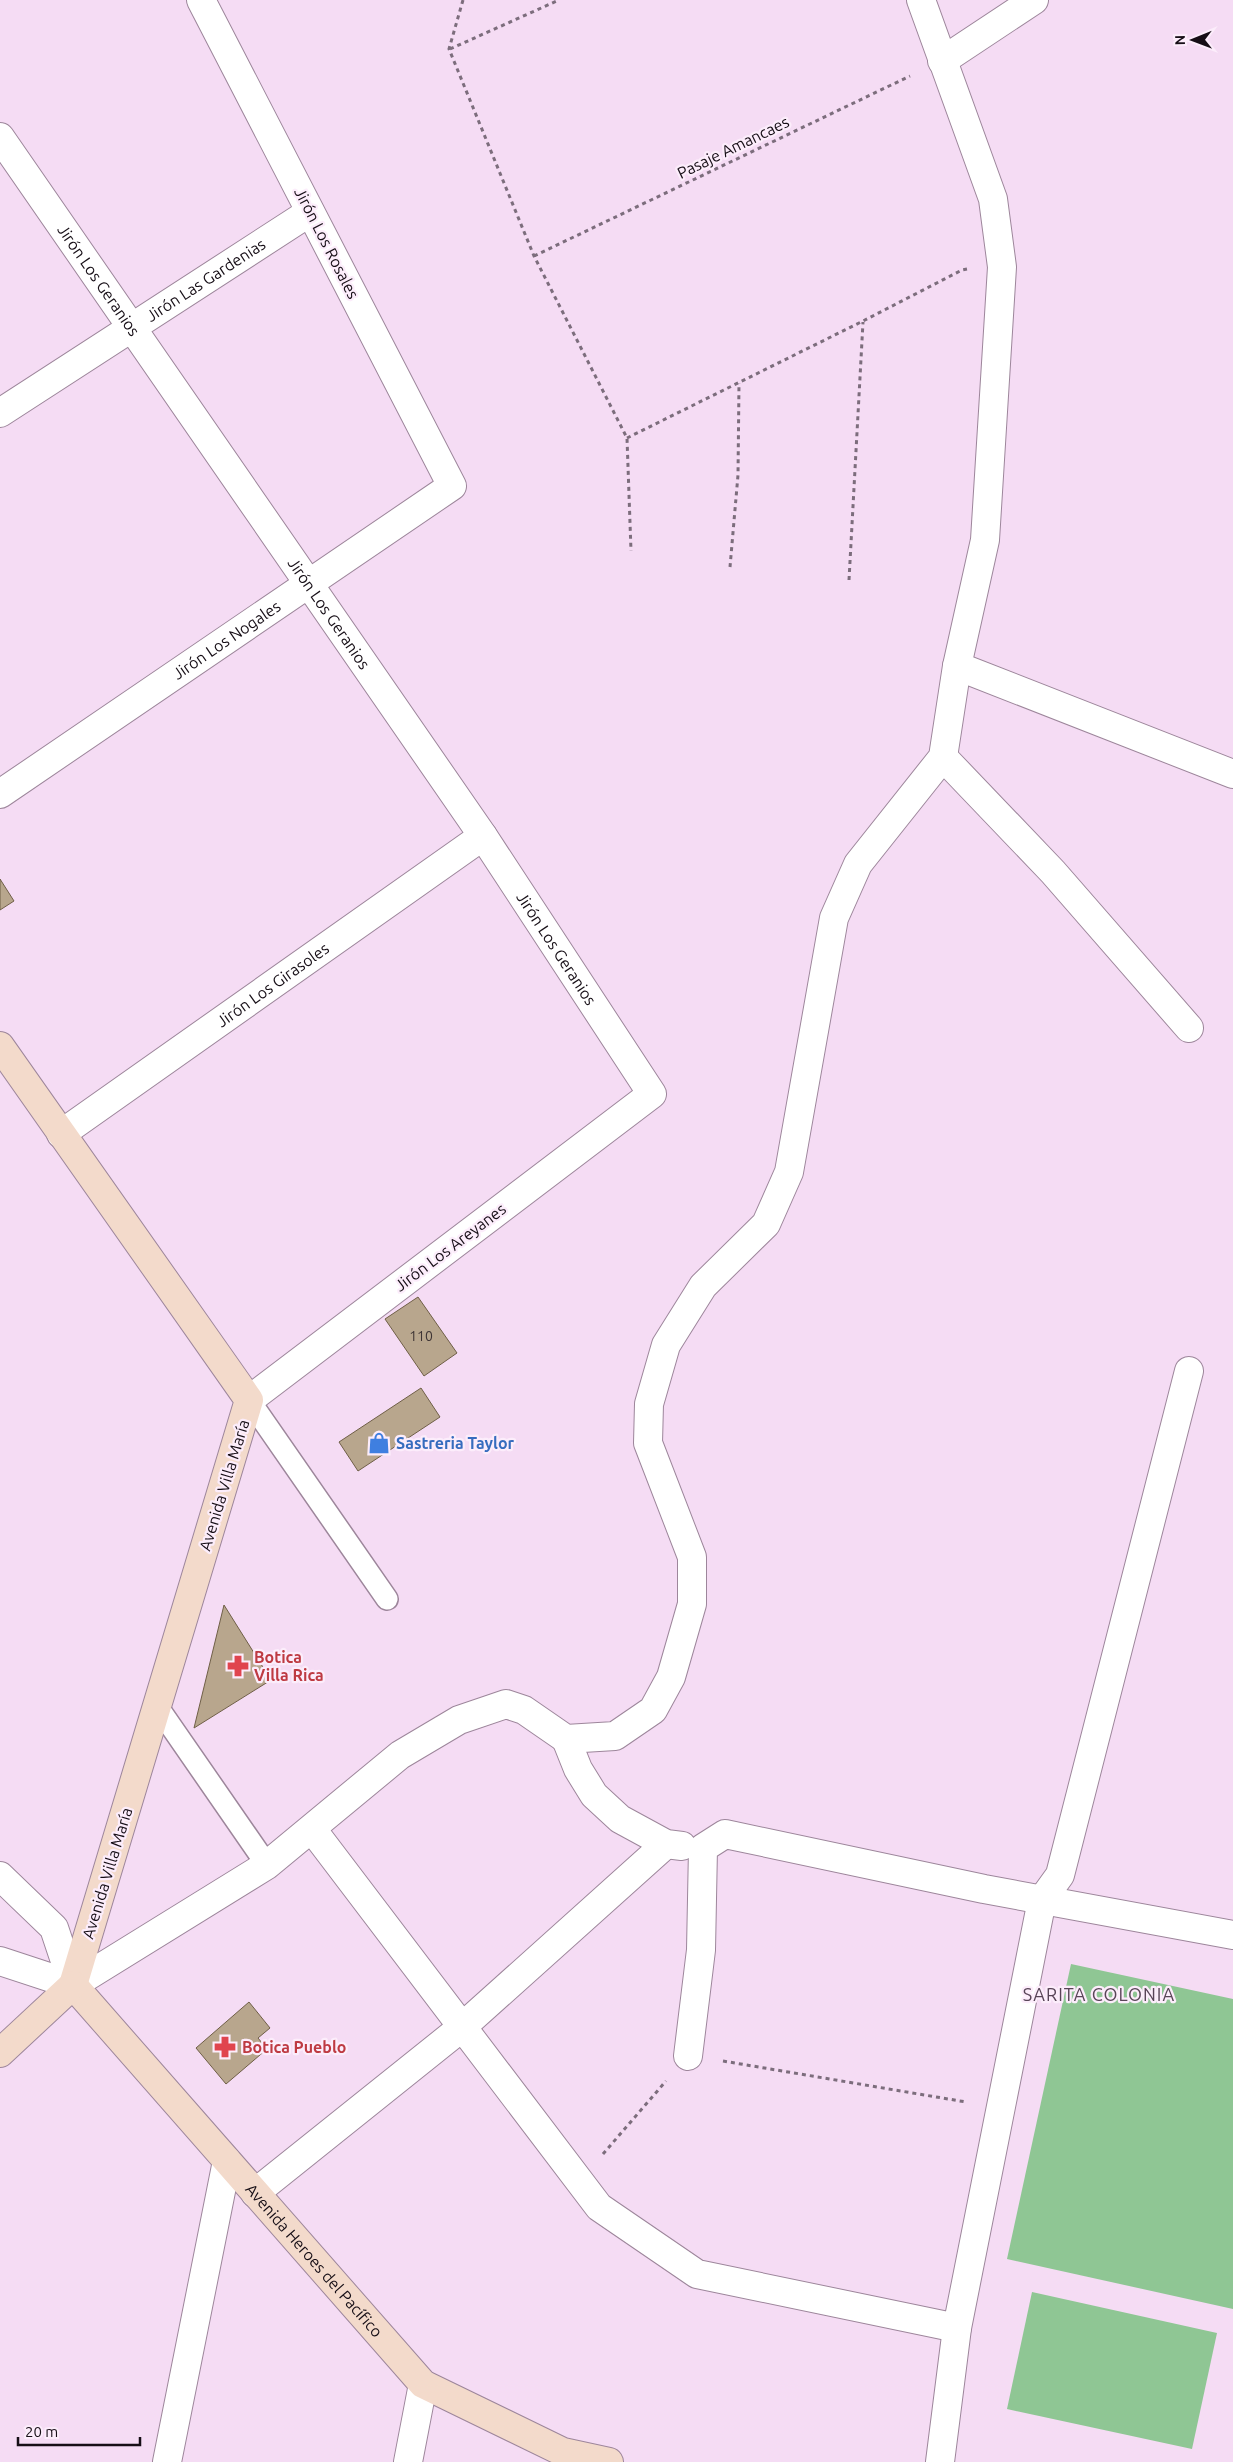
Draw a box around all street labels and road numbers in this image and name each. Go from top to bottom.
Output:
street label: Pasaje Amancaes [674,112,792,182]
street label: Jirón Los Rosales [291,184,363,302]
street label: Jirón Los Geranios [54,221,144,339]
street label: Jirón Las Gardenias [143,234,269,325]
street label: Jirón Los Geranios [284,554,374,673]
street label: Jirón Los Nogales [169,597,284,683]
street label: Jirón Los Geranios [513,889,600,1008]
street label: Jirón Los Girasoles [213,939,332,1030]
street label: Jirón Los Areyanes [391,1199,509,1295]
street label: Avenida Villa María [195,1417,253,1553]
street label: Avenida Villa María [78,1805,136,1941]
street label: Avenida Heroes del Pacífico [242,2180,386,2340]

